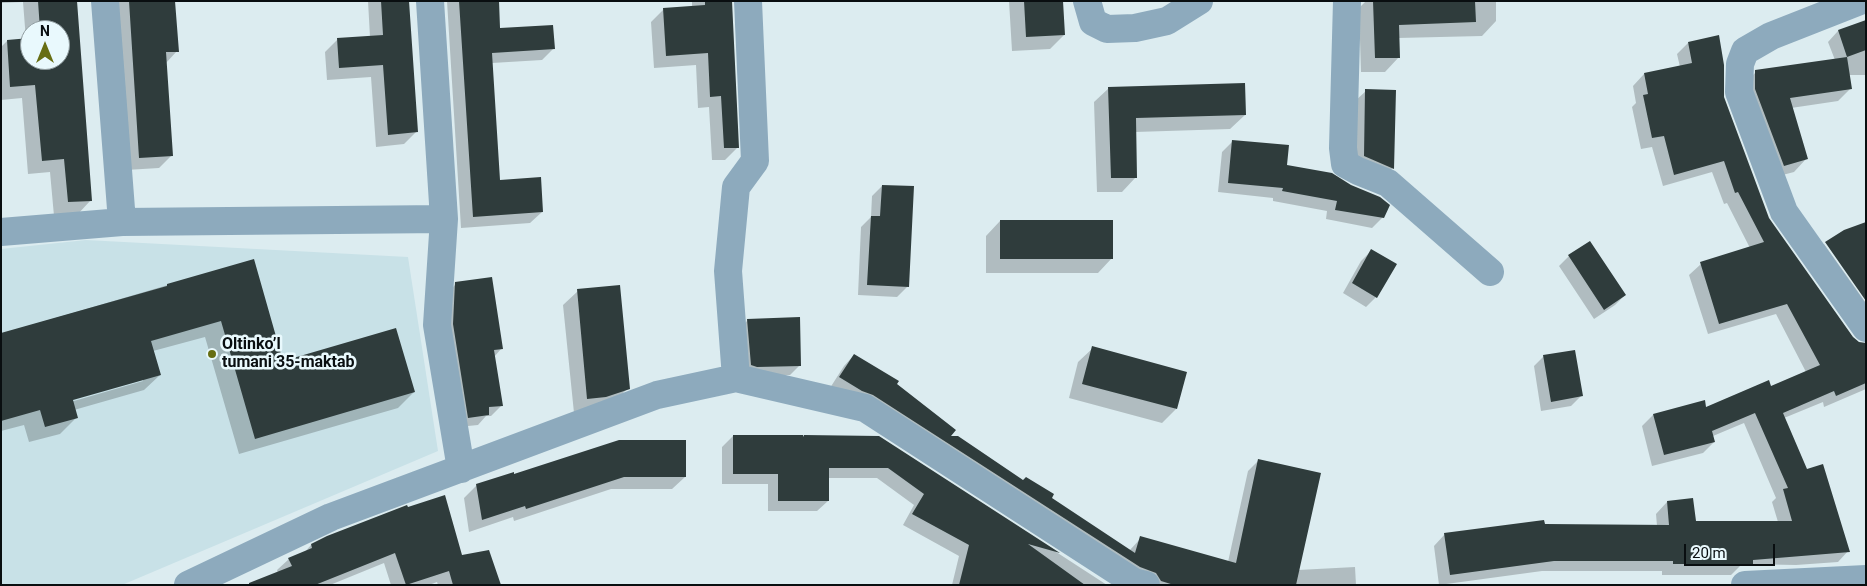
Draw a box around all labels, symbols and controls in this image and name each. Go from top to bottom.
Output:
north arrow [20,20,70,70]
text: N [40,23,50,39]
place label: Oltinko’l tumani 35-maktab [222,335,355,373]
marker: Oltinko’l tumani 35-maktab [206,348,218,360]
scale bar [1687,534,1778,566]
text: 20 m [1692,544,1726,562]

